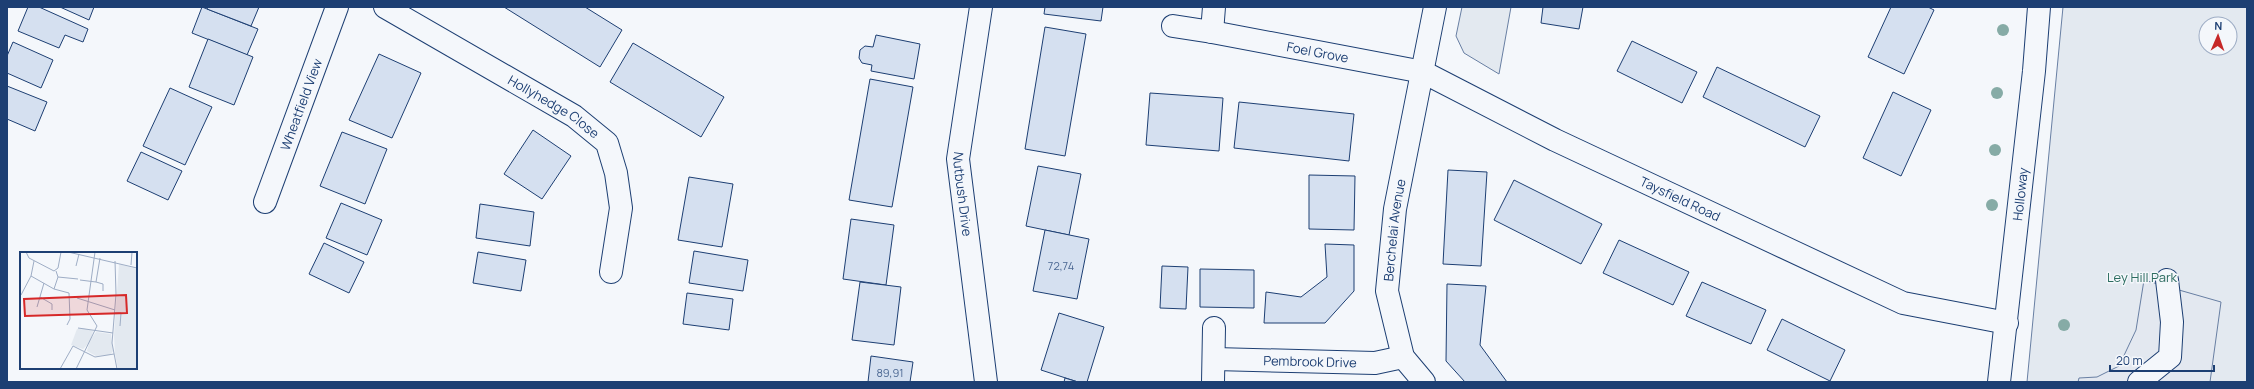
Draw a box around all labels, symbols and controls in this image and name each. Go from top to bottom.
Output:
north arrow [2198,16,2238,56]
text: N [2214,18,2223,33]
street label: Foel Grove [1285,37,1350,67]
street label: Wheatfield View [276,56,326,153]
street label: Hollyhedge Close [505,71,603,142]
street label: Nutbush Drive [949,151,977,238]
street label: Holloway [2008,166,2032,222]
street label: Taysfield Road [1637,172,1723,225]
street label: Berchelai Avenue [1379,177,1410,282]
inset map [20,252,137,369]
house number: 72,74 [1048,258,1074,273]
park label: Ley Hill Park [2107,268,2178,286]
scale bar [2110,347,2214,373]
street label: Pembrook Drive [1263,351,1357,372]
text: 20 m [2116,352,2143,369]
house number: 89,91 [876,365,904,380]

